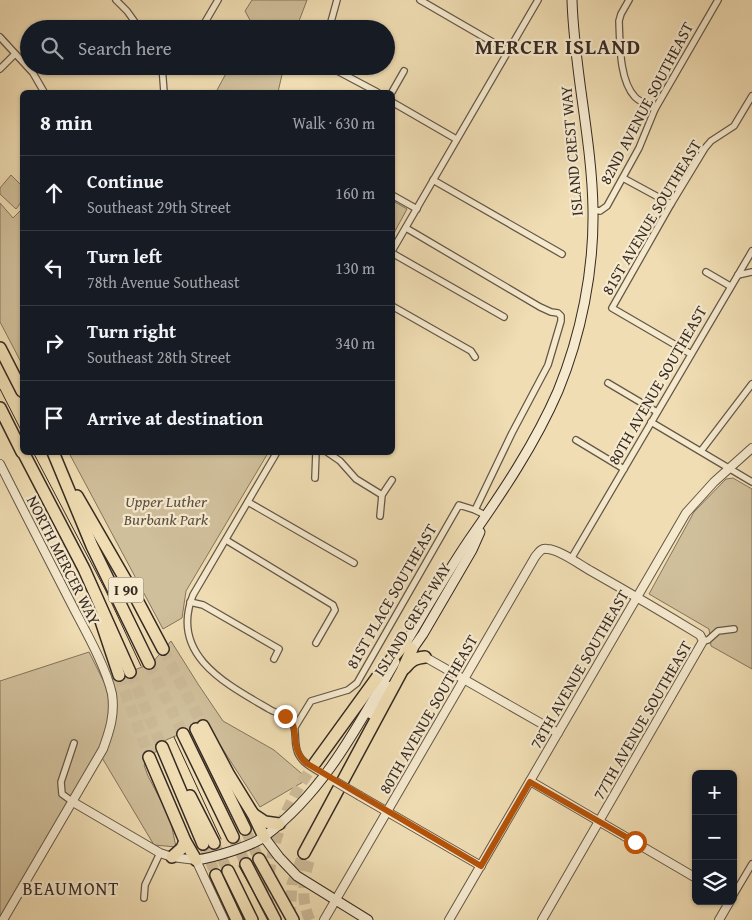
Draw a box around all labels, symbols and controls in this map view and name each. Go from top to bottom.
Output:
street label: 82ND AVENUE SOUTHEAST [593,17,699,189]
search box [20,20,395,75]
district label: MERCER ISLAND [475,31,641,62]
icon: search [38,34,66,62]
text: Search here [78,34,172,62]
street label: ISLAND CREST WAY [553,85,589,217]
text: 8 min [40,107,92,138]
text: Walk · 630 m [292,111,375,135]
street label: 81ST AVENUE SOUTHEAST [595,135,707,299]
text: Continue [87,167,164,195]
icon: ahead [40,179,68,207]
text: 160 m [335,181,375,205]
text: Southeast 29th Street [87,195,231,219]
text: Turn left [87,242,162,270]
icon: left [40,254,68,282]
text: 130 m [335,256,375,280]
text: 78th Avenue Southeast [87,270,240,294]
street label: 80TH AVENUE SOUTHEAST [602,301,713,469]
text: Turn right [87,317,176,345]
icon: right [40,329,68,357]
text: 340 m [335,331,375,355]
text: Southeast 28th Street [87,345,231,369]
icon: arrive [40,404,68,432]
text: Arrive at destination [87,404,263,432]
park label: Upper Luther Burbank Park [123,489,209,531]
street label: NORTH MERCER WAY [21,491,107,629]
street label: 81ST PLACE SOUTHEAST [340,519,442,673]
street label: ISLAND CREST WAY [367,557,457,681]
road number: I 90 [108,578,144,602]
street label: 78TH AVENUE SOUTHEAST [524,585,635,753]
street label: 80TH AVENUE SOUTHEAST [373,630,484,798]
street label: 77TH AVENUE SOUTHEAST [587,636,698,804]
route end [274,705,297,728]
map controls [692,770,737,905]
button: + [692,770,737,815]
button: − [692,815,737,860]
route start [624,831,647,854]
button: layers [692,860,737,905]
district label: BEAUMONT [23,875,119,902]

